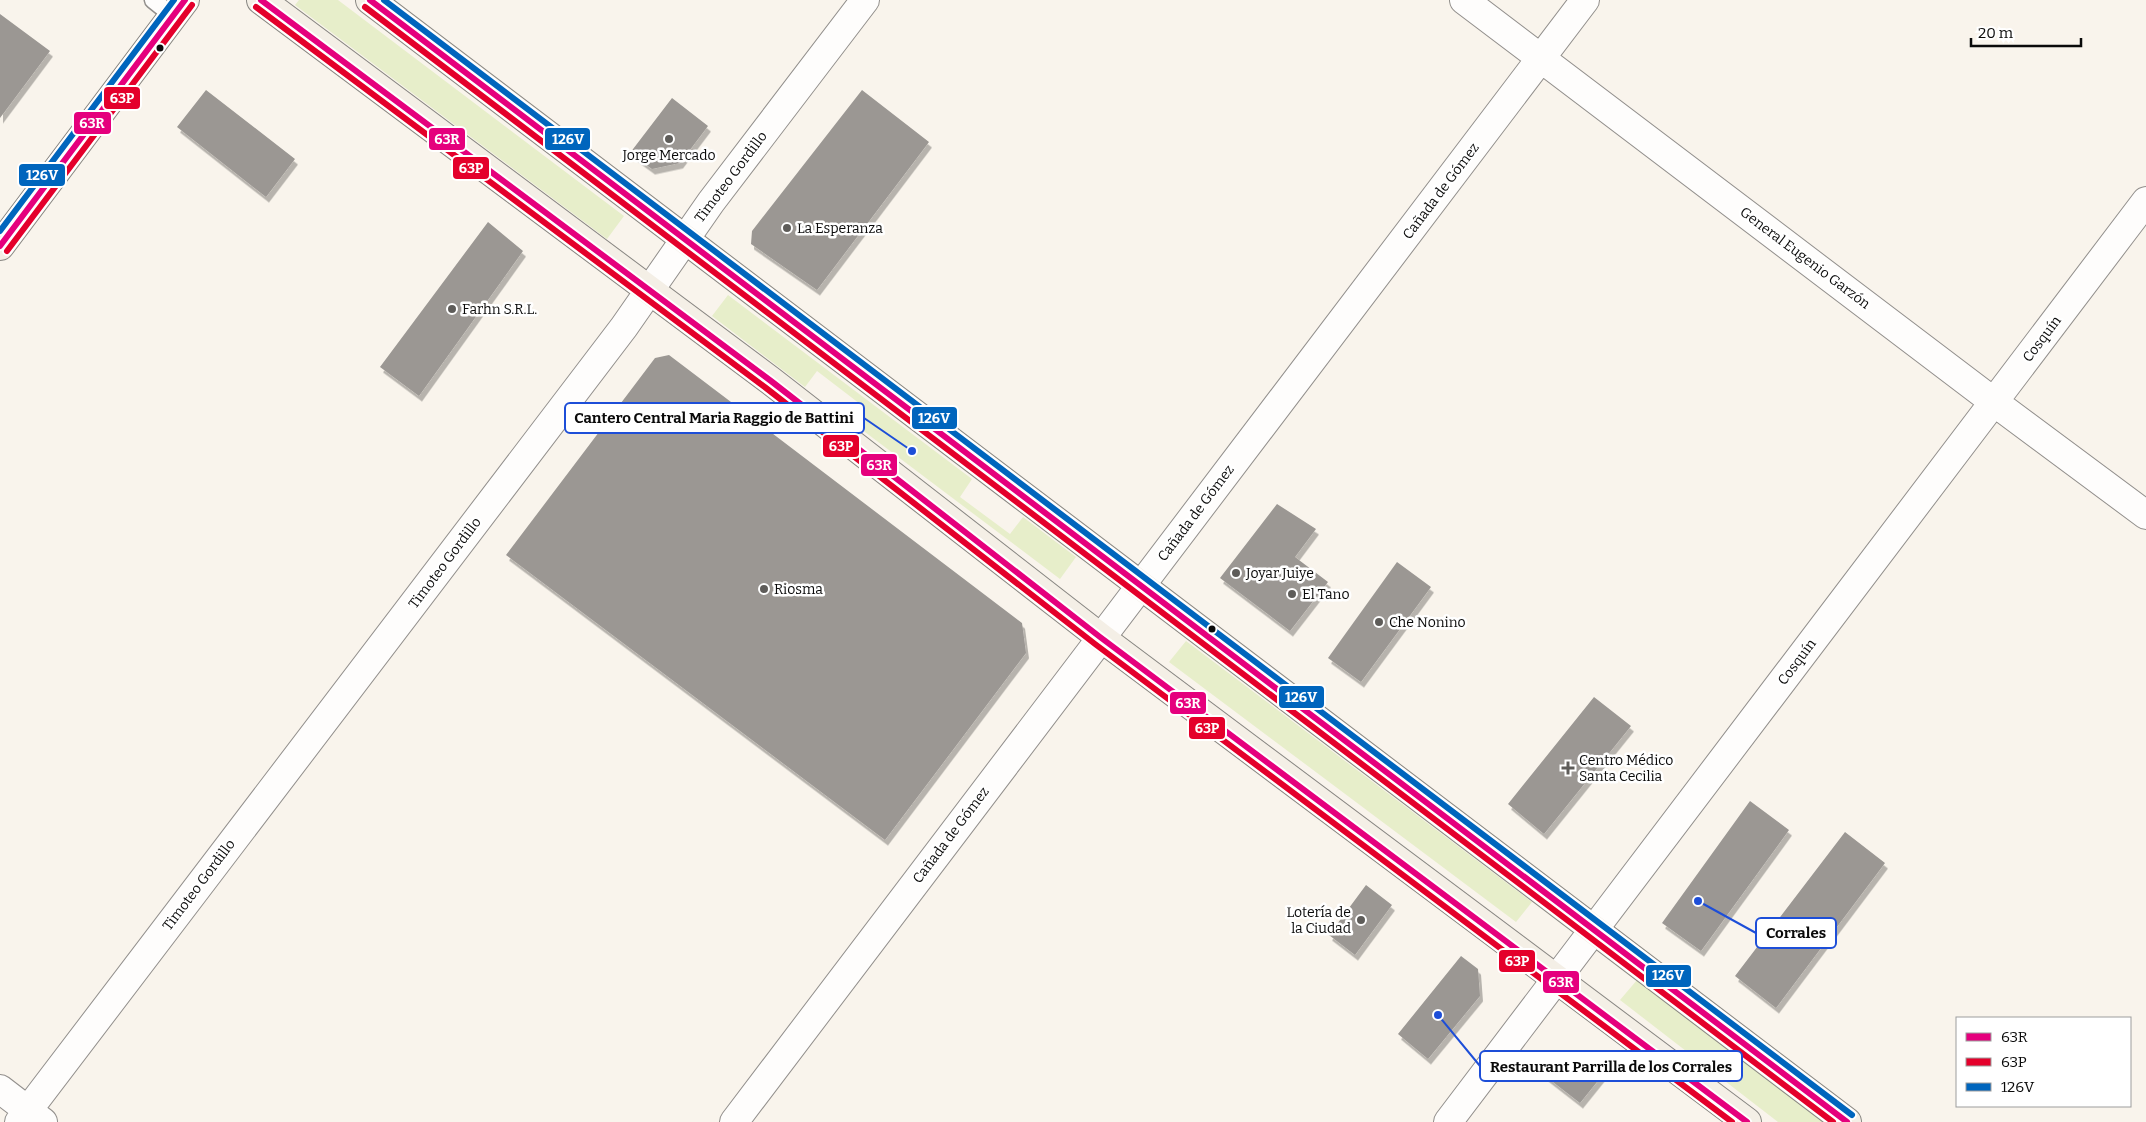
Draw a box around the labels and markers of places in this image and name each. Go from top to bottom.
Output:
unlabelled marker [155,43,165,53]
marker: Jorge Mercado [663,133,675,145]
place label: Jorge Mercado [621,147,716,164]
place label: La Esperanza [797,220,883,237]
marker: La Esperanza [781,222,793,234]
place label: Farhn S.R.L. [462,301,537,318]
marker: Farhn S.R.L. [446,303,458,315]
callout: Cantero Central Maria Raggio de Battini [565,403,864,433]
place label: Joyar Juiye [1245,565,1314,582]
marker: Joyar Juiye [1230,567,1242,579]
place label: Riosma [774,581,823,598]
marker: Riosma [758,583,770,595]
place label: El Tano [1302,586,1350,603]
marker: El Tano [1286,588,1298,600]
place label: Che Nonino [1389,614,1466,631]
marker: Che Nonino [1373,616,1385,628]
unlabelled marker [1207,624,1217,634]
place label: Centro Médico Santa Cecilia [1579,752,1673,785]
marker: Centro Médico Santa Cecilia [1561,761,1575,775]
place label: Lotería de la Ciudad [1286,904,1351,937]
marker: Lotería de la Ciudad [1355,914,1367,926]
callout: Corrales [1756,918,1836,948]
callout: Restaurant Parrilla de los Corrales [1480,1051,1742,1081]

